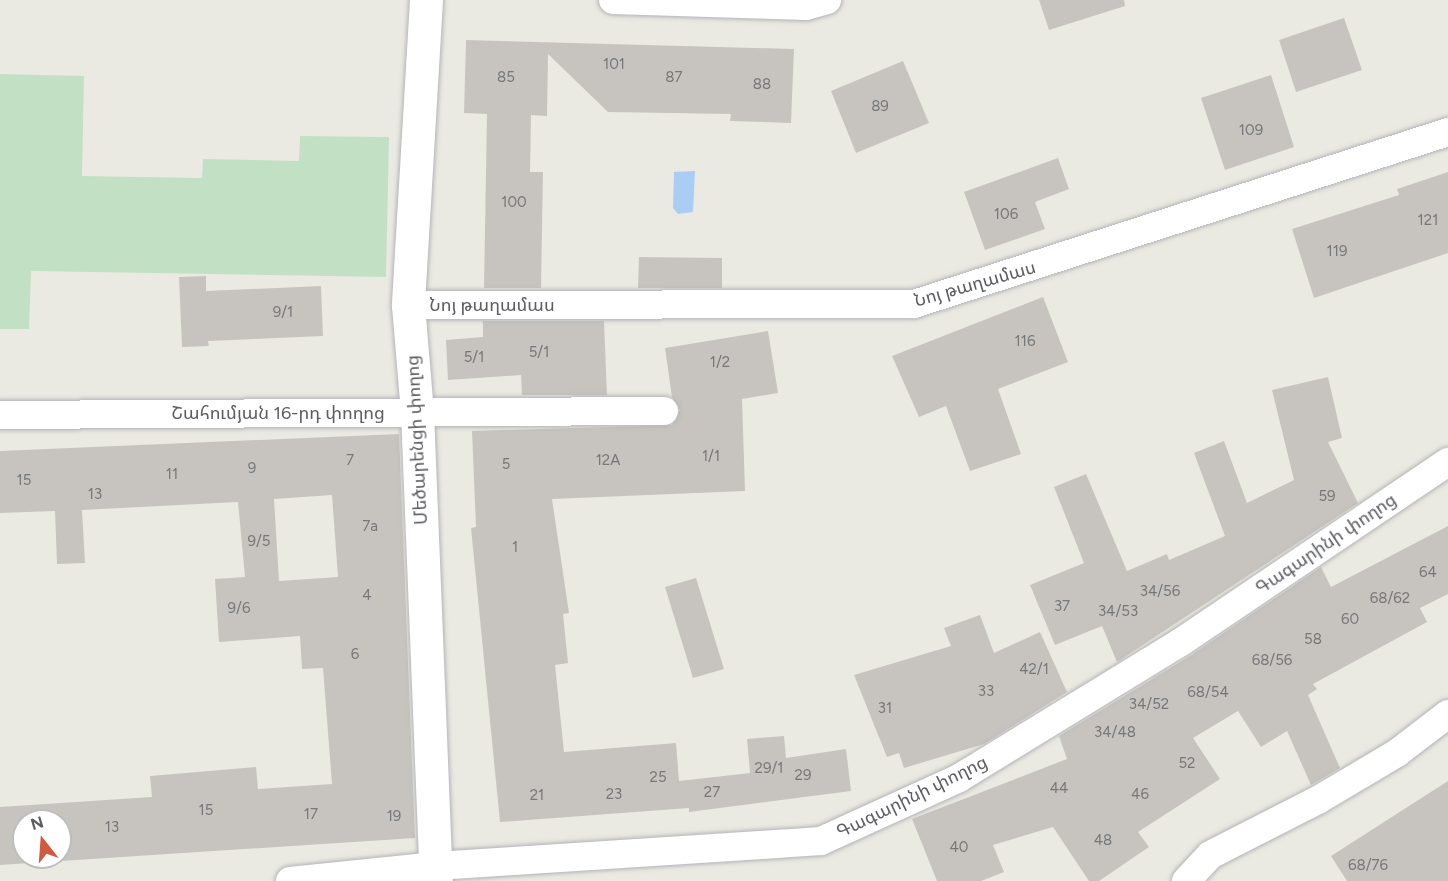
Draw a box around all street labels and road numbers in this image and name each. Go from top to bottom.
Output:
street label: Նոյ թաղամաս [912,256,1038,312]
street label: Նոյ թաղամաս [429,294,555,316]
street label: Մեծարենցի փողոց [402,355,432,525]
street label: Շահումյան 16-րդ փողոց [171,402,385,424]
street label: Գագարինի փողոց [1252,489,1400,599]
street label: Գագարինի փողոց [833,751,991,843]

